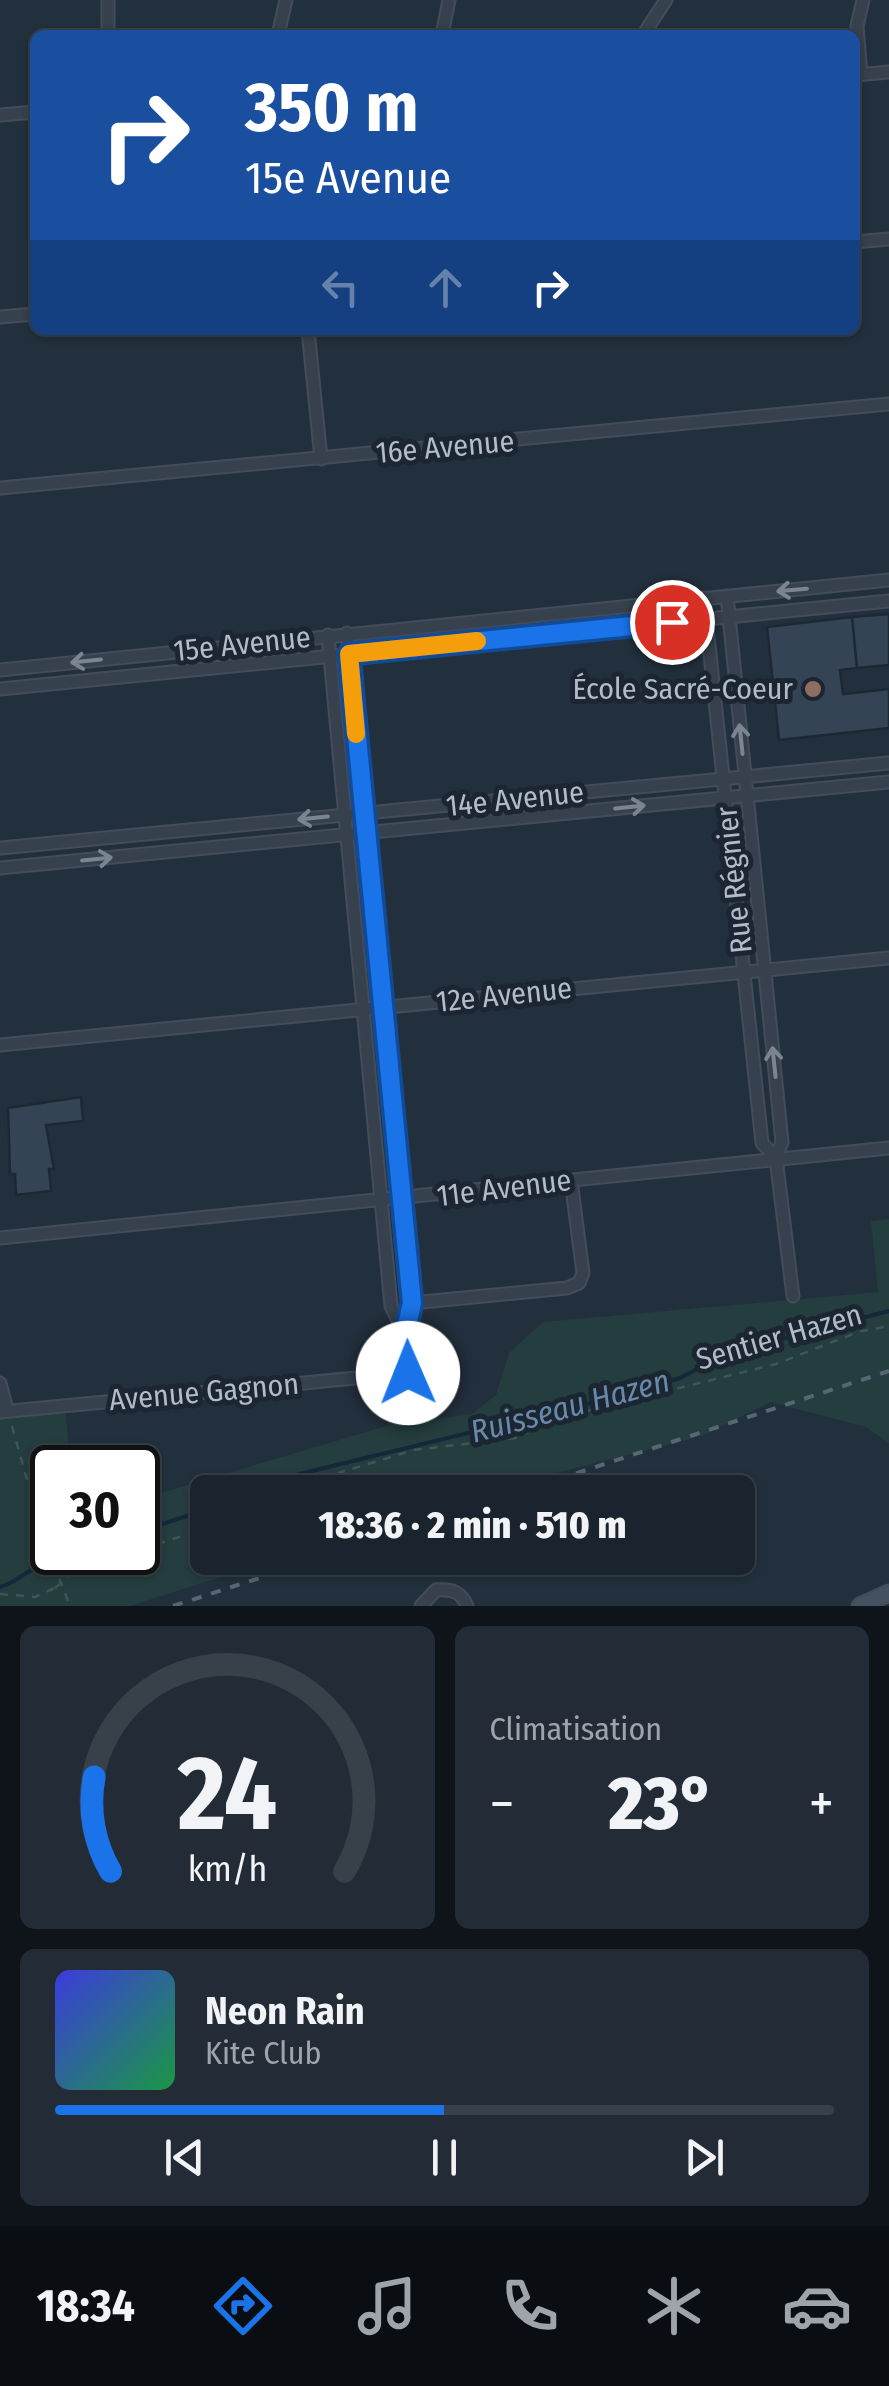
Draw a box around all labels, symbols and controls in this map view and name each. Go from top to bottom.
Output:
text: 350 m [245,66,419,150]
icon: right [80,70,210,200]
text: 15e Avenue [245,151,451,205]
icon: left [313,260,368,315]
icon: ahead [418,260,473,315]
icon: right [523,260,578,315]
street label: 16e Avenue [374,423,516,471]
pin [630,580,715,665]
one-way arrow [776,580,809,599]
icon: arrive [645,595,700,650]
street label: 15e Avenue [172,619,312,669]
one-way arrow [70,652,102,671]
place label: École Sacré-Coeur [573,671,794,707]
marker: École Sacré-Coeur [802,678,824,700]
one-way arrow [732,723,751,755]
street label: 14e Avenue [444,774,586,824]
one-way arrow [613,797,645,816]
street label: Rue Régnier [708,804,760,955]
one-way arrow [297,809,329,828]
one-way arrow [80,849,113,868]
street label: 12e Avenue [434,970,574,1020]
one-way arrow [765,1046,784,1078]
street label: 11e Avenue [435,1162,573,1214]
street label: Sentier Hazen [692,1296,866,1378]
position arrow [356,1321,460,1425]
water label: Ruisseau Hazen [466,1361,674,1451]
street label: Avenue Gagnon [108,1366,300,1418]
speed limit sign: 30 [30,1445,160,1575]
text: 18:36 · 2 min · 510 m [319,1502,626,1548]
text: Climatisation [490,1710,662,1748]
text: 24 [176,1732,277,1857]
text: 23° [609,1759,715,1849]
text: − [490,1771,514,1837]
text: + [809,1771,834,1837]
text: km/h [187,1848,267,1890]
text: Neon Rain [205,1988,365,2034]
text: Kite Club [205,2034,321,2072]
icon: previous [157,2130,212,2185]
icon: pause [417,2130,472,2185]
icon: next [677,2130,732,2185]
icon: directions [208,2271,278,2341]
icon: music [352,2271,422,2341]
icon: phone [495,2271,565,2341]
icon: climate [639,2271,709,2341]
icon: car [782,2271,852,2341]
text: 18:34 [37,2279,135,2333]

